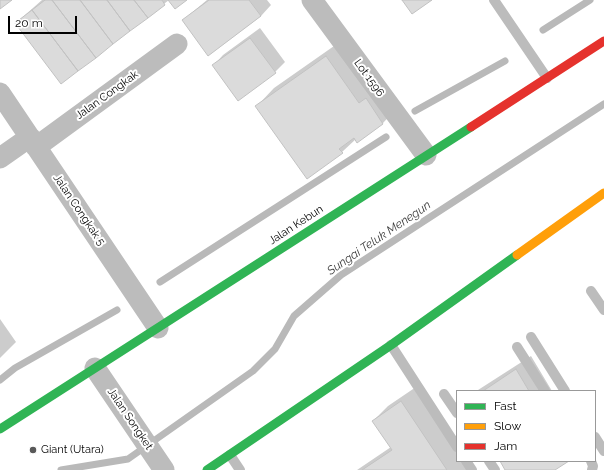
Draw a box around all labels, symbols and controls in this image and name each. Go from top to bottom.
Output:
scale bar [10,8,79,34]
text: 20 m [15,16,43,30]
street label: Lot 1596 [351,57,387,99]
street label: Jalan Congkak [73,68,141,122]
street label: Jalan Congkak 5 [50,172,108,248]
water label: Sungai Teluk Menegun [324,198,434,278]
street label: Jalan Kebun [266,202,326,248]
street label: Jalan Songket [105,386,155,452]
legend [456,390,596,462]
text: Fast [494,399,517,413]
text: Slow [494,419,521,433]
text: Jam [494,439,517,453]
place label: Giant (Utara) [41,443,104,457]
marker: Giant (Utara) [28,445,38,455]

